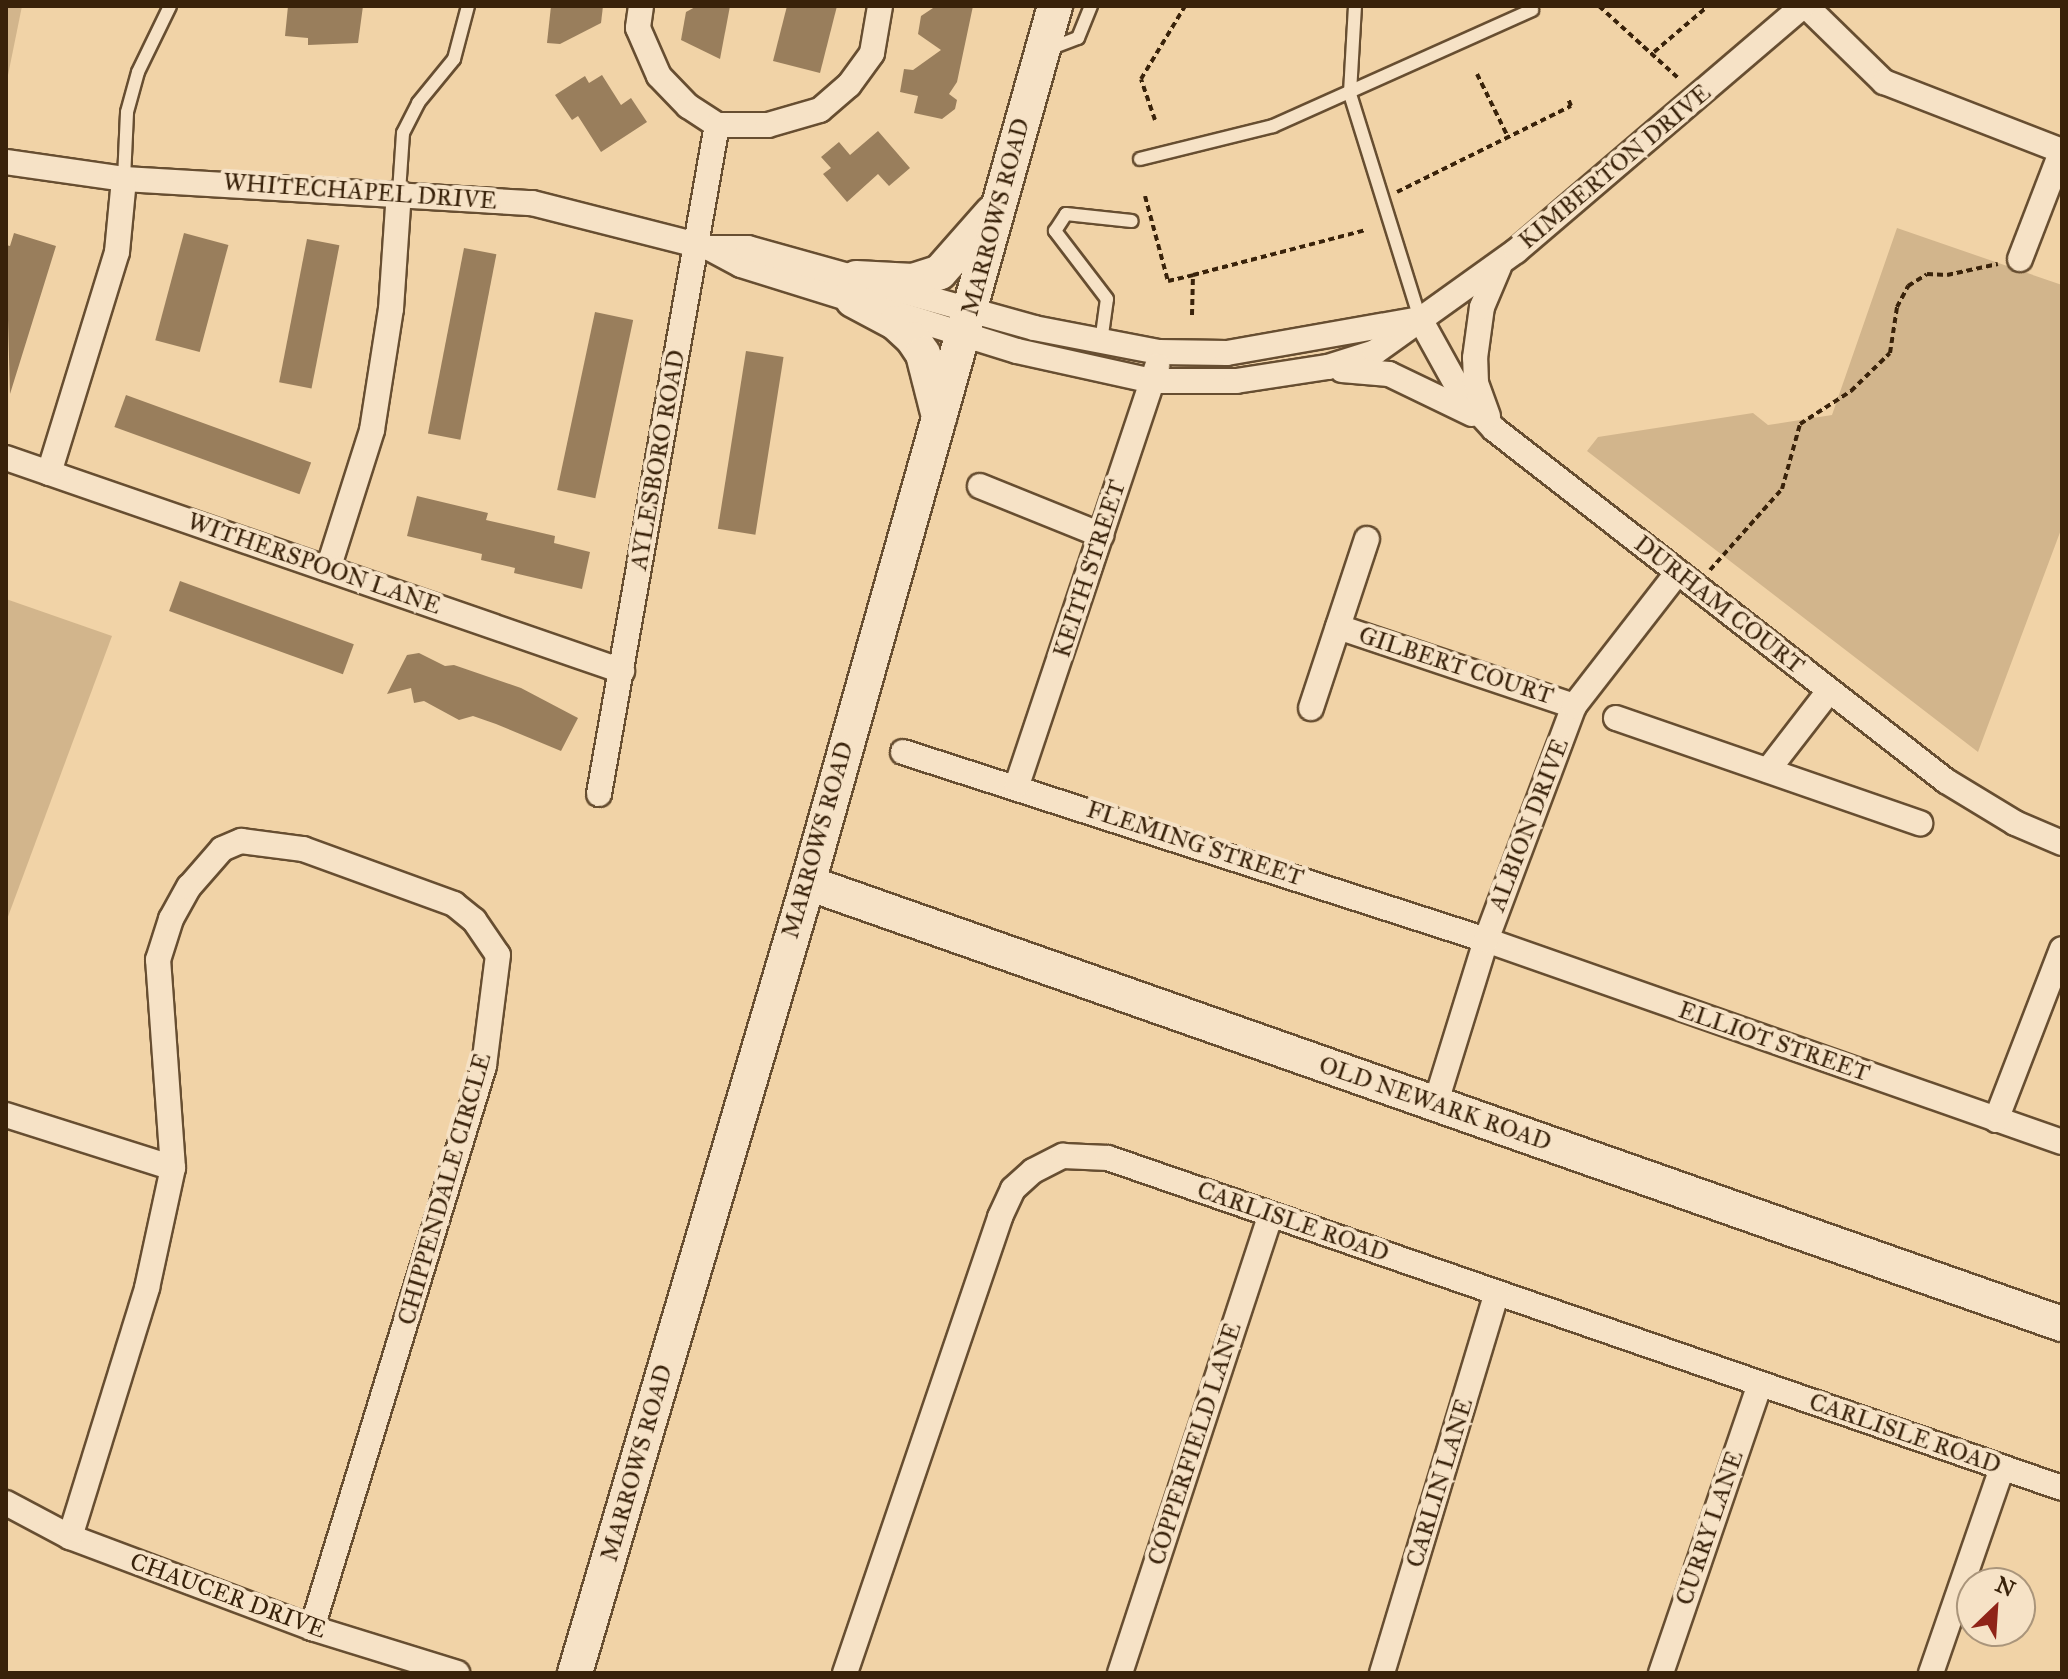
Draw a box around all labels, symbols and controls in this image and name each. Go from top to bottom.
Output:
street label: KIMBERTON DRIVE [1513,78,1717,256]
street label: MARROWS ROAD [956,115,1036,319]
street label: WHITECHAPEL DRIVE [222,168,498,216]
street label: AYLESBORO ROAD [624,348,692,572]
street label: KEITH STREET [1048,477,1132,661]
street label: WITHERSPOON LANE [184,507,444,621]
street label: DURHAM COURT [1628,530,1810,680]
street label: GILBERT COURT [1355,621,1557,711]
street label: ALBION DRIVE [1483,735,1575,915]
street label: MARROWS ROAD [776,738,860,942]
street label: FLEMING STREET [1083,795,1307,893]
street label: ELLIOT STREET [1675,996,1873,1088]
street label: CHIPPENDALE CIRCLE [392,1050,498,1328]
street label: OLD NEWARK ROAD [1315,1051,1555,1157]
street label: CARLISLE ROAD [1193,1176,1393,1268]
street label: COPPERFIELD LANE [1142,1319,1248,1569]
street label: MARROWS ROAD [595,1361,679,1565]
street label: CARLISLE ROAD [1805,1388,2005,1480]
street label: CARLIN LANE [1401,1395,1479,1571]
street label: CURRY LANE [1670,1447,1750,1609]
street label: CHAUCER DRIVE [126,1547,330,1645]
north arrow [1956,1567,2036,1647]
text: N [1991,1570,2020,1603]

